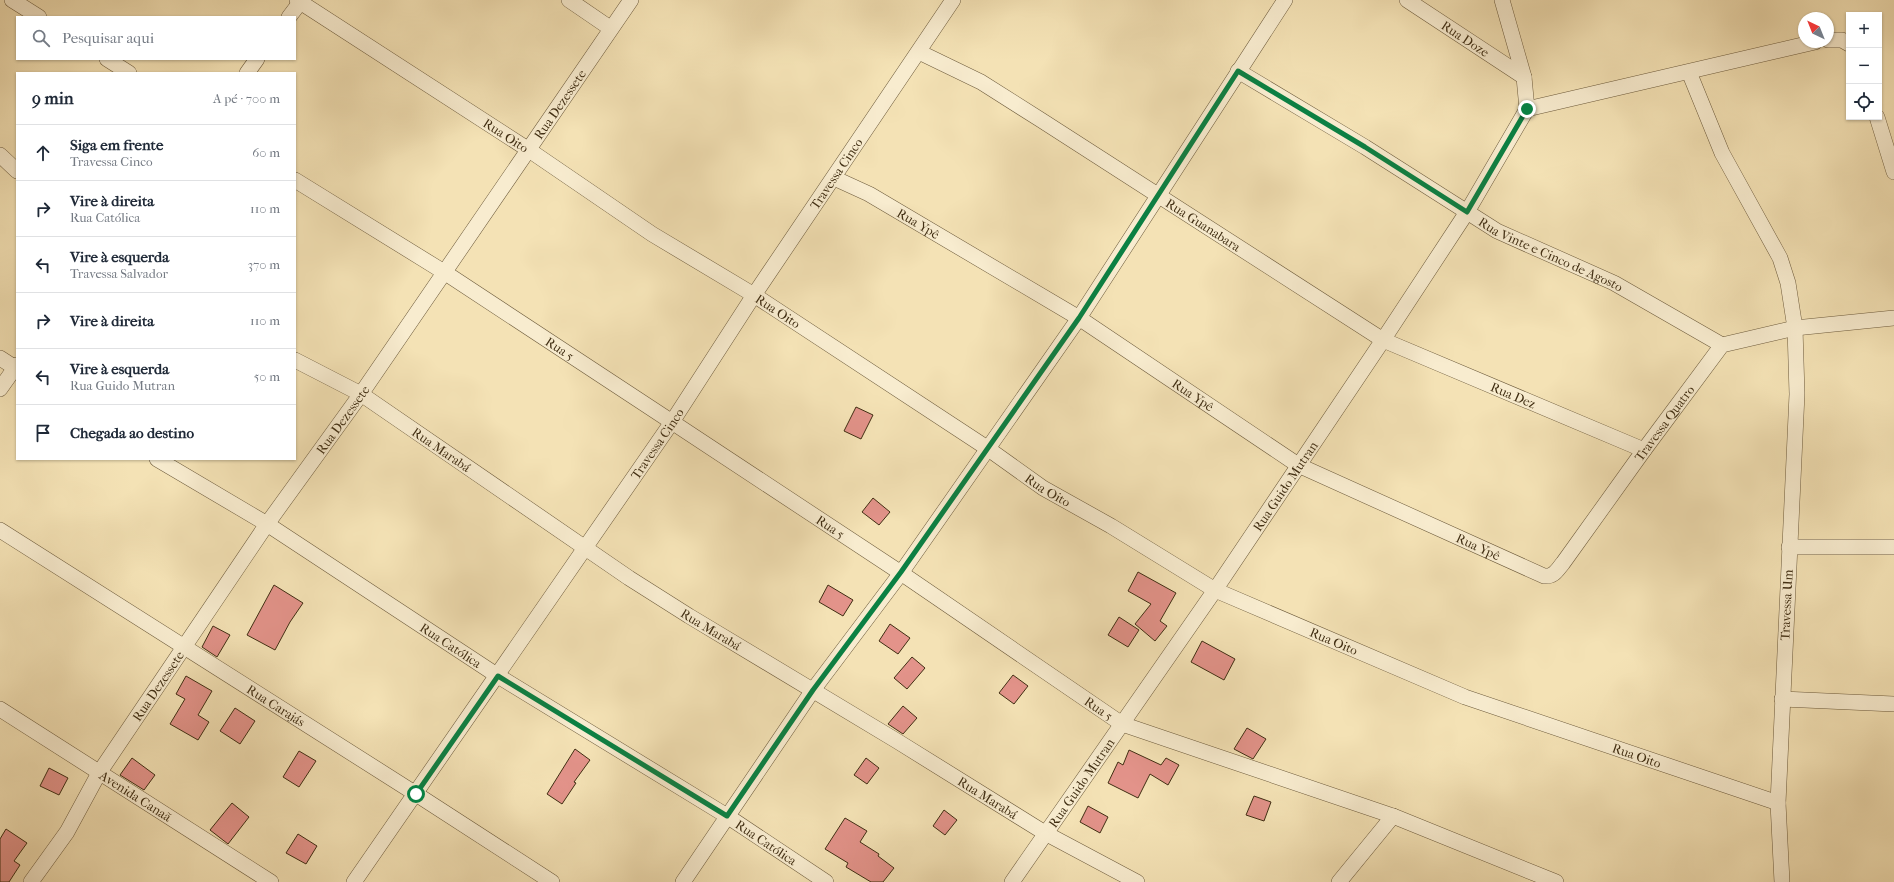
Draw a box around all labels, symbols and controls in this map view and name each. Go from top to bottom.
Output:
north arrow [1798,12,1834,48]
map controls [1846,12,1882,120]
button: + [1846,12,1882,48]
search box [16,16,296,60]
street label: Rua Doze [1438,18,1492,60]
icon: search [30,27,52,49]
text: Pesquisar aqui [62,29,154,47]
button: − [1846,48,1882,84]
street label: Rua Dezessete [531,66,590,142]
button: locate [1846,84,1882,120]
text: 9 min [32,88,74,108]
text: A pé · 700 m [213,91,280,106]
route end [1518,100,1536,118]
street label: Rua Oito [480,116,532,156]
street label: Travessa Cinco [807,135,866,212]
text: Siga em frente [70,136,163,154]
icon: ahead [32,142,54,164]
text: 60 m [252,145,280,160]
text: Travessa Cinco [70,154,153,169]
text: Vire à direita [70,192,154,210]
street label: Rua Guanabara [1163,195,1244,255]
icon: right [32,198,54,220]
text: 110 m [250,201,280,216]
street label: Rua Ypê [894,205,943,242]
text: Rua Católica [70,210,140,225]
street label: Rua Vinte e Cinco de Agosto [1476,214,1626,295]
text: Vire à esquerda [70,248,169,266]
icon: left [32,254,54,276]
text: 370 m [248,257,280,272]
text: Travessa Salvador [70,266,168,281]
street label: Rua Oito [753,291,804,332]
icon: right [32,310,54,332]
text: Vire à direita [70,312,154,330]
text: 110 m [250,313,280,328]
street label: Rua 5 [543,334,577,364]
text: Vire à esquerda [70,360,169,378]
icon: left [32,366,54,388]
text: 50 m [254,369,280,384]
street label: Rua Ypê [1169,376,1217,415]
text: Rua Guido Mutran [70,378,175,393]
street label: Rua Dez [1488,379,1538,412]
street label: Rua Dezessete [313,382,373,457]
street label: Travessa Quatro [1632,382,1698,464]
street label: Travessa Cinco [628,405,687,482]
icon: arrive [32,422,54,444]
text: Chegada ao destino [70,424,194,442]
street label: Rua Marabá [409,424,474,476]
street label: Rua Guido Mutran [1250,438,1321,534]
street label: Rua Oito [1022,471,1074,510]
street label: Rua 5 [813,512,848,542]
street label: Rua Ypê [1454,530,1503,564]
street label: Travessa Um [1777,569,1796,641]
street label: Rua Marabá [678,606,744,654]
street label: Rua Católica [417,620,485,672]
street label: Rua Oito [1307,624,1360,658]
street label: Rua Dezessete [129,648,188,724]
street label: Rua Carajás [244,682,308,730]
street label: Rua 5 [1082,694,1116,724]
street label: Rua Guido Mutran [1045,735,1118,830]
street label: Rua Oito [1610,740,1663,771]
street label: Avenida Canaã [96,767,175,825]
street label: Rua Marabá [955,774,1021,823]
route start [407,785,425,803]
street label: Rua Católica [733,817,800,869]

